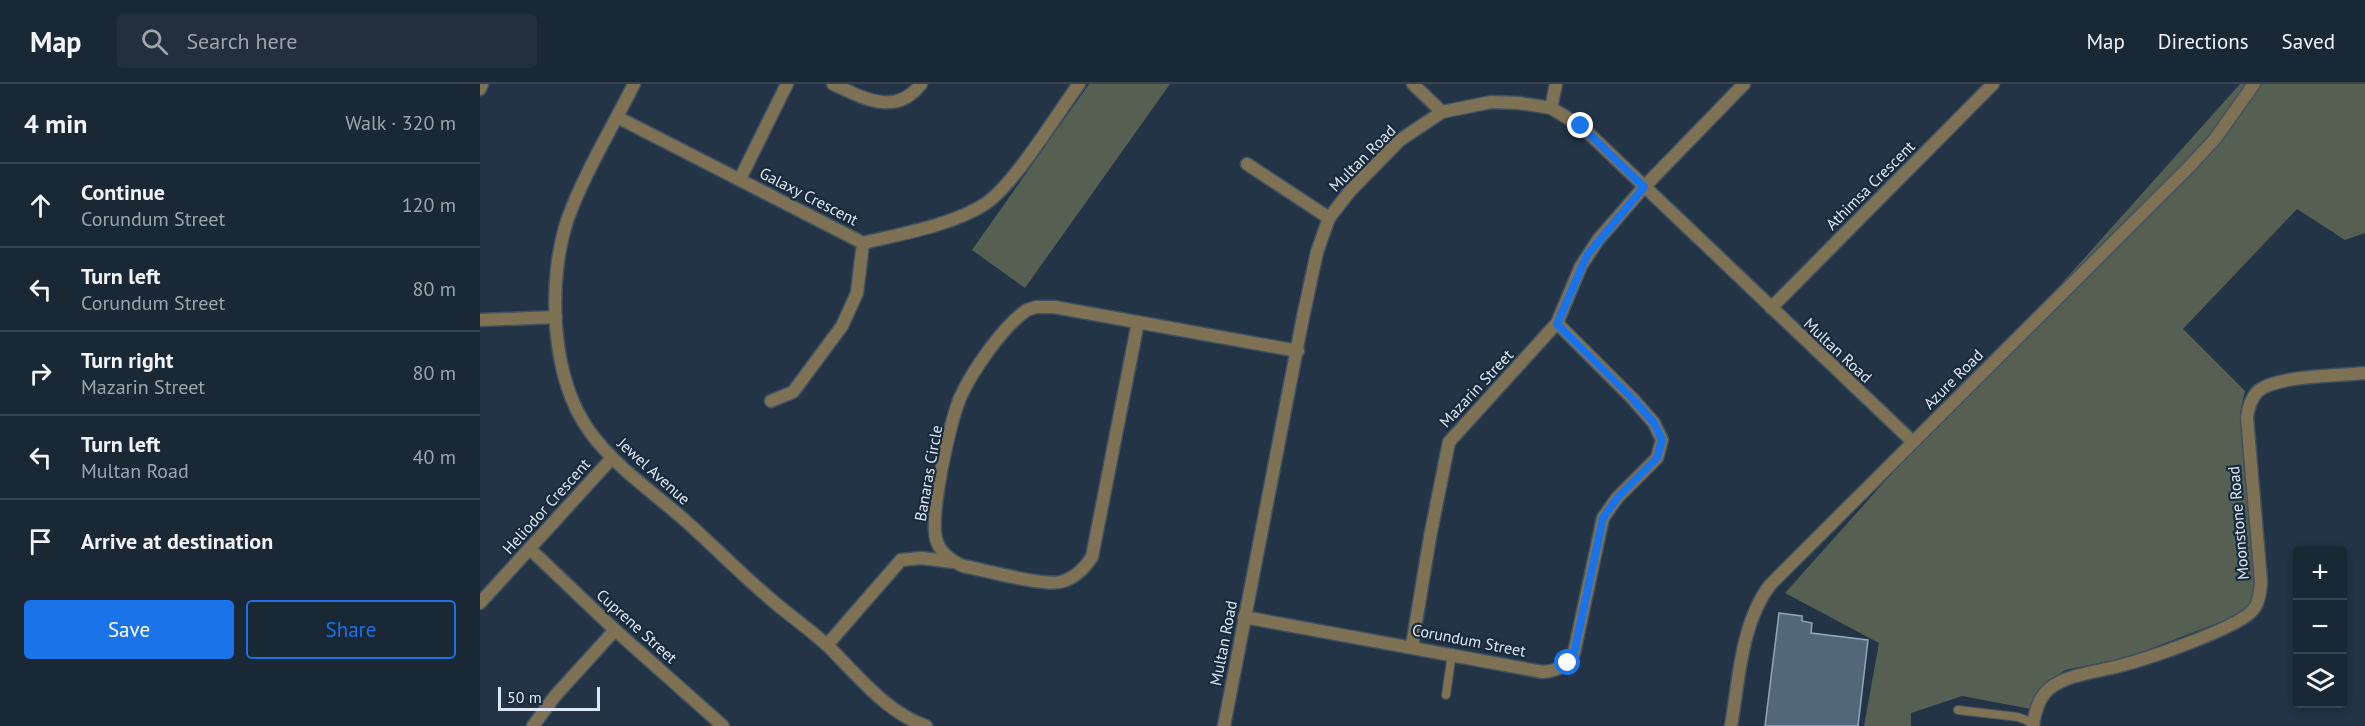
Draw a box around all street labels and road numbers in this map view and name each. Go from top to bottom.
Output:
street label: Multan Road [1324,120,1400,196]
street label: Athimsa Crescent [1821,136,1919,234]
street label: Galaxy Crescent [756,163,862,230]
street label: Multan Road [1800,313,1876,387]
street label: Mazarin Street [1435,344,1518,431]
street label: Azure Road [1919,345,1987,413]
street label: Banaras Circle [910,423,946,523]
street label: Jewel Avenue [613,433,694,509]
street label: Heliodor Crescent [498,454,595,558]
street label: Moonstone Road [2223,465,2253,581]
street label: Cuprene Street [593,585,682,668]
street label: Multan Road [1205,599,1241,687]
street label: Corundum Street [1410,619,1528,661]

